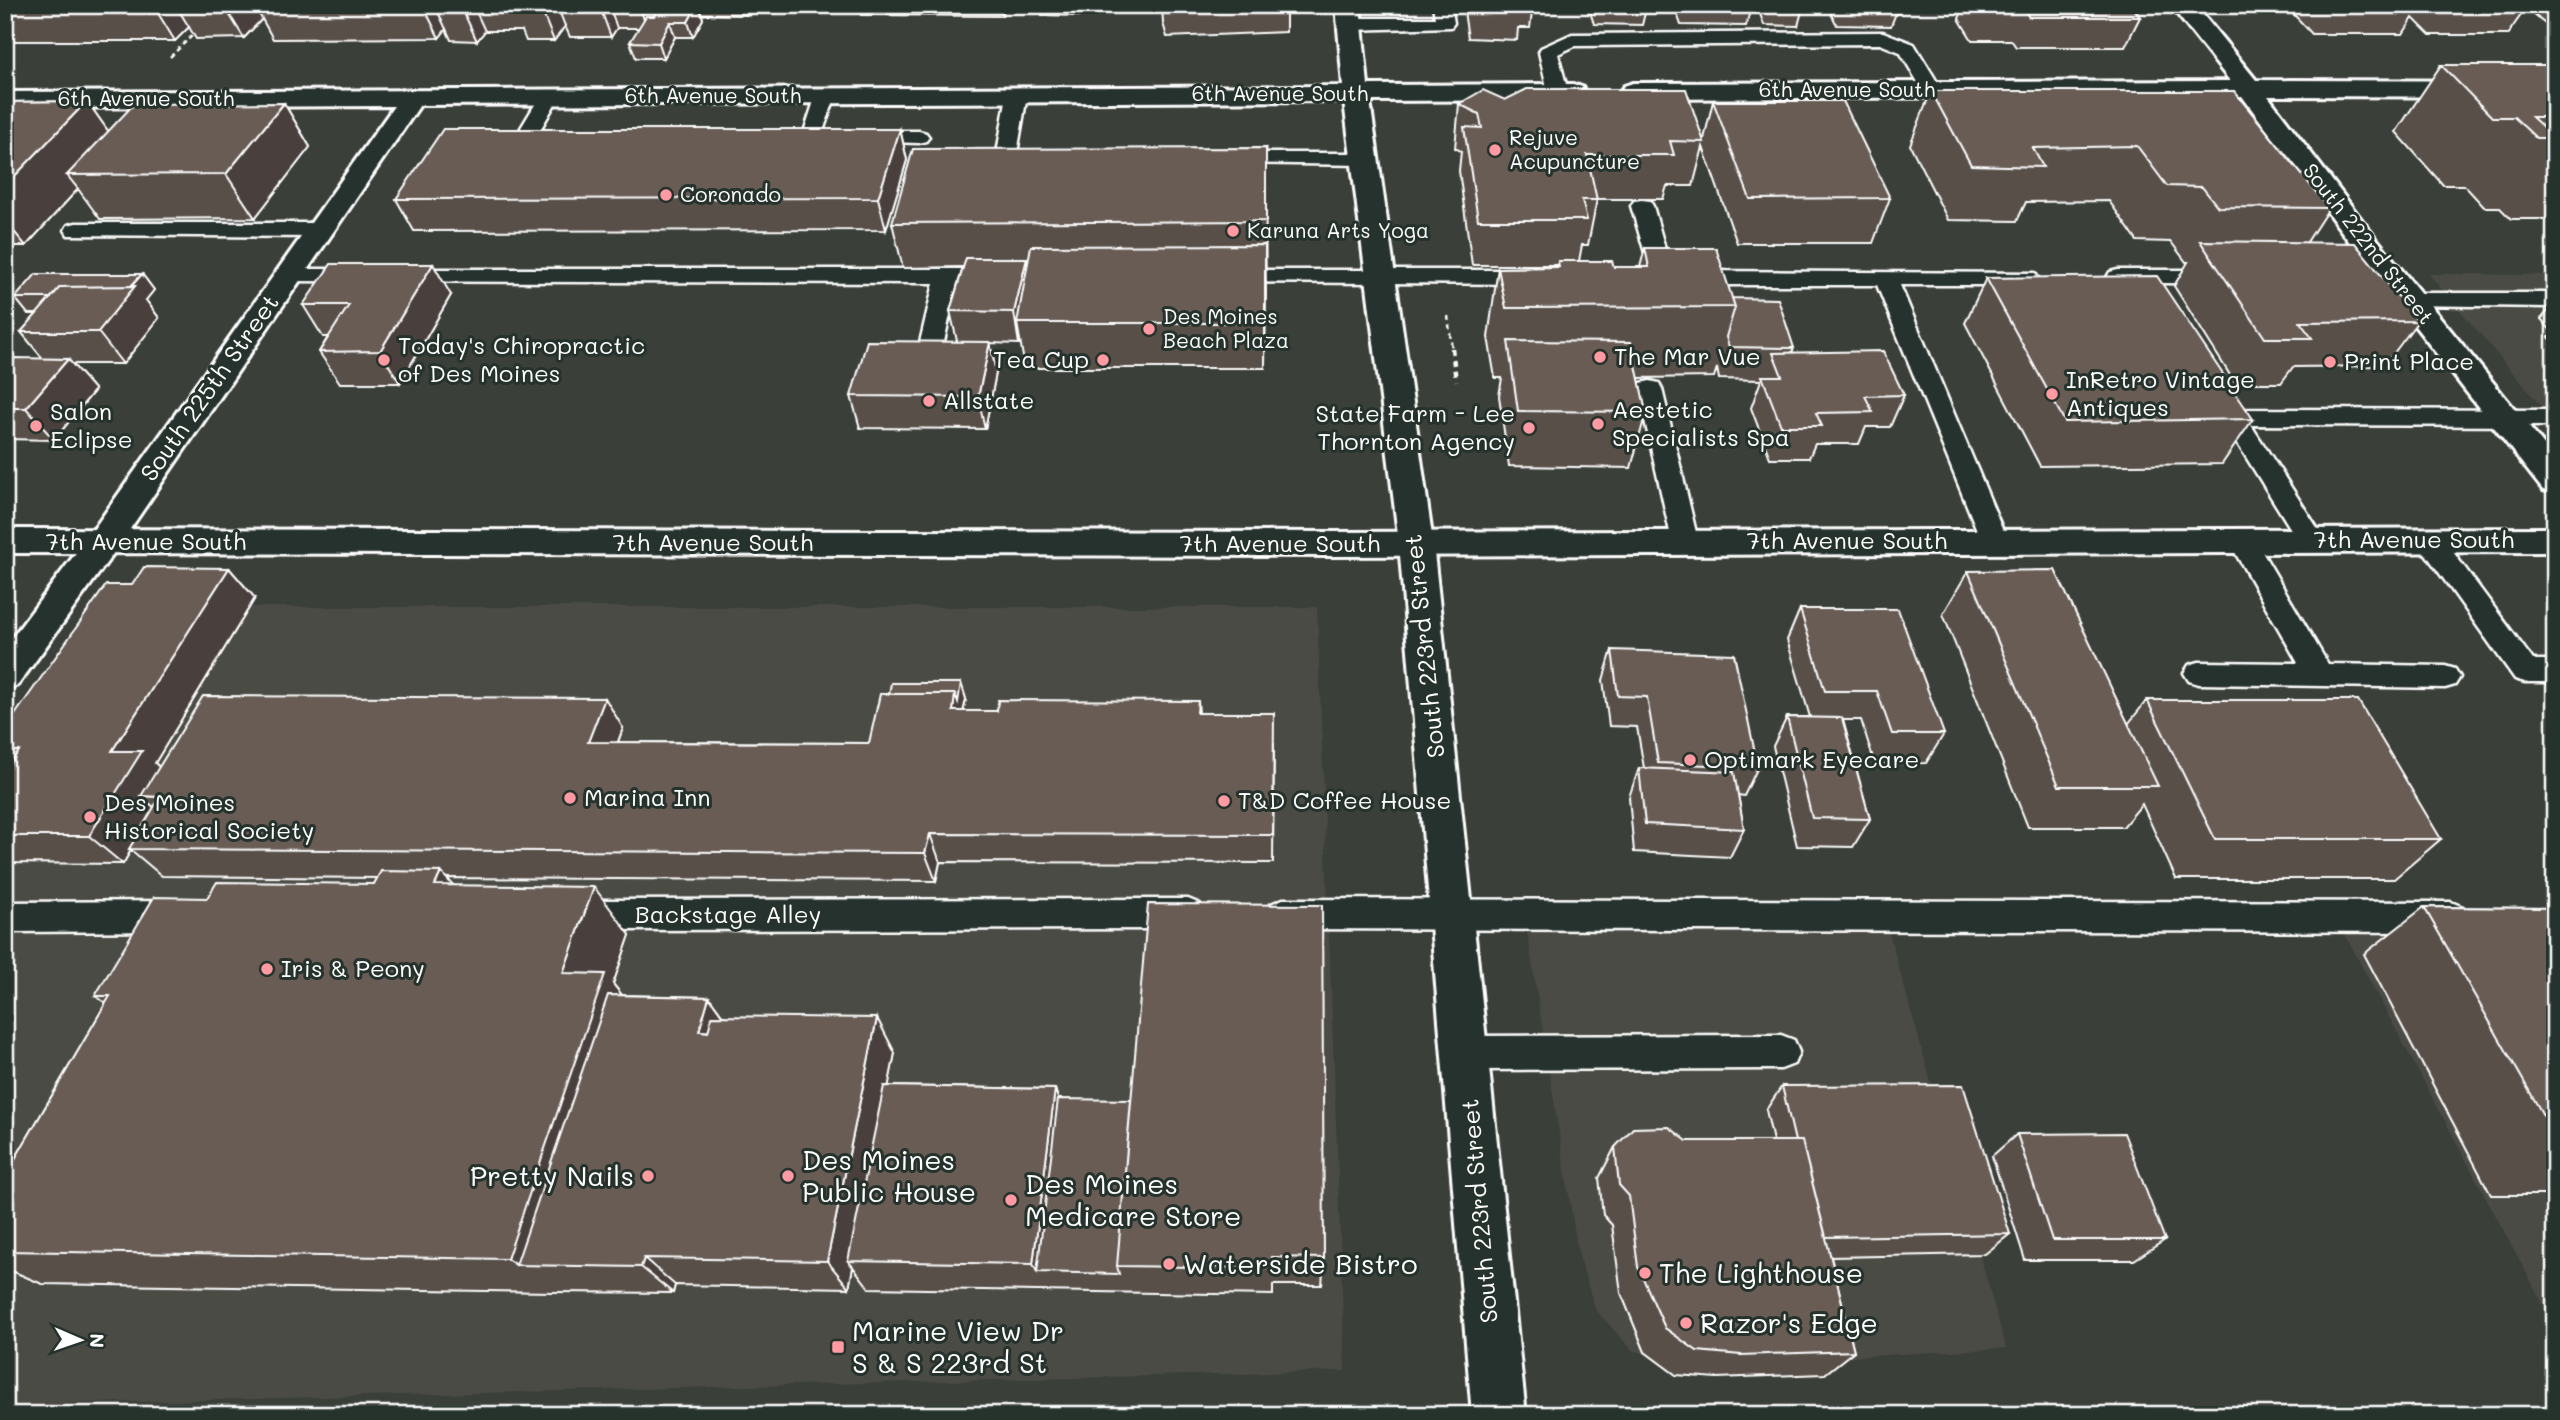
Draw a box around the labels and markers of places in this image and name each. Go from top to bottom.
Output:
place label: Rejuve Acupuncture [1509,123,1640,174]
marker: Rejuve Acupuncture [1487,142,1503,158]
place label: Coronado [680,180,781,207]
marker: Coronado [658,187,674,203]
place label: Karuna Arts Yoga [1247,216,1429,243]
marker: Karuna Arts Yoga [1225,223,1241,239]
place label: Des Moines Beach Plaza [1163,302,1289,353]
marker: Des Moines Beach Plaza [1141,321,1157,337]
place label: Today's Chiropractic of Des Moines [398,329,645,388]
place label: The Mar Vue [1614,340,1761,371]
place label: Tea Cup [993,343,1089,374]
place label: Print Place [2344,345,2474,376]
marker: The Mar Vue [1592,349,1608,365]
marker: Today's Chiropractic of Des Moines [376,352,392,368]
marker: Tea Cup [1095,352,1111,368]
marker: Print Place [2322,354,2338,370]
place label: InRetro Vintage Antiques [2066,363,2255,422]
place label: Allstate [943,384,1034,415]
marker: InRetro Vintage Antiques [2044,386,2060,402]
marker: Allstate [921,393,937,409]
place label: Aestetic Specialists Spa [1612,393,1790,452]
place label: Salon Eclipse [50,395,133,454]
place label: State Farm - Lee Thornton Agency [1316,397,1515,456]
marker: Aestetic Specialists Spa [1590,416,1606,432]
marker: Salon Eclipse [28,418,44,434]
marker: State Farm - Lee Thornton Agency [1521,420,1537,436]
place label: Optimark Eyecare [1704,743,1919,774]
marker: Optimark Eyecare [1682,752,1698,768]
place label: Marina Inn [584,781,711,812]
place label: T&D Coffee House [1238,784,1451,815]
place label: Des Moines Historical Society [104,786,314,845]
marker: Marina Inn [562,790,578,806]
marker: T&D Coffee House [1216,793,1232,809]
marker: Des Moines Historical Society [82,809,98,825]
place label: Iris & Peony [281,952,425,983]
marker: Iris & Peony [259,961,275,977]
place label: Des Moines Public House [802,1141,976,1209]
place label: Pretty Nails [470,1157,634,1193]
place label: Des Moines Medicare Store [1025,1165,1241,1233]
marker: Pretty Nails [640,1168,656,1184]
marker: Des Moines Public House [780,1168,796,1184]
marker: Des Moines Medicare Store [1003,1192,1019,1208]
place label: Waterside Bistro [1183,1245,1418,1281]
place label: The Lighthouse [1659,1254,1863,1290]
marker: Waterside Bistro [1161,1256,1177,1272]
marker: The Lighthouse [1637,1265,1653,1281]
place label: Razor's Edge [1700,1304,1878,1340]
place label: Marine View Dr S & S 223rd St [852,1312,1064,1380]
marker: Razor's Edge [1678,1315,1694,1331]
marker: Marine View Dr S & S 223rd St [830,1339,846,1355]

